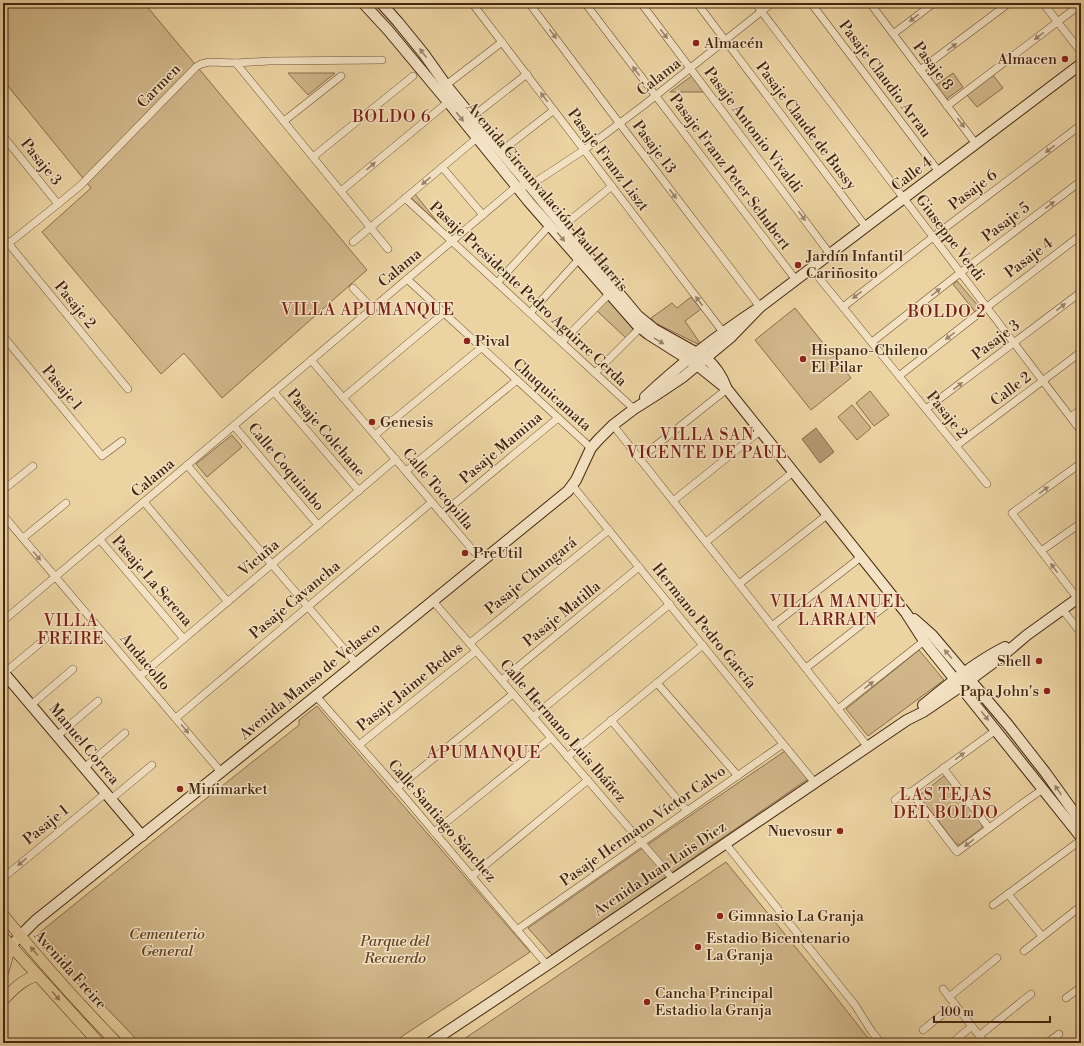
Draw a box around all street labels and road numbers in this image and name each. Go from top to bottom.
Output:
street label: Pasaje Claudio Arrau [835,16,936,142]
street label: Pasaje 8 [909,38,957,94]
street label: Calama [633,54,685,100]
street label: Pasaje Claude de Bussy [752,58,861,194]
street label: Carmen [133,60,185,112]
street label: Pasaje Antonio Vivaldi [699,63,807,197]
street label: Pasaje Franz Peter Schubert [665,90,795,254]
street label: Avenida Circunvalación Paul Harris [461,98,632,296]
street label: Pasaje Franz Liszt [563,105,653,216]
street label: Pasaje 13 [628,117,680,177]
street label: Pasaje 3 [16,135,66,189]
street label: Calle 4 [888,152,936,196]
street label: Pasaje 6 [945,166,1001,214]
street label: Giuseppe Verdi [911,191,989,285]
street label: Pasaje Presidente Pedro Aguirre Cerda [425,197,631,391]
street label: Pasaje 5 [978,198,1034,246]
street label: Pasaje 4 [1001,234,1057,282]
street label: Calama [374,244,426,292]
street label: Pasaje 2 [50,278,100,332]
street label: Pasaje 3 [968,316,1024,364]
street label: Chuquicamata [509,355,596,436]
street label: Pasaje 1 [38,362,87,415]
street label: Calle 2 [987,368,1035,410]
street label: Pasaje Colchane [283,385,369,481]
street label: Pasaje 2 [922,388,972,442]
street label: Pasaje Mamina [456,408,547,488]
street label: Calle Coquimbo [244,419,328,515]
street label: Calle Tocopilla [398,444,478,534]
street label: Calama [127,454,179,502]
street label: Pasaje La Serena [107,532,197,631]
street label: Pasaje Chungará [481,533,581,619]
street label: Vicuña [234,535,284,581]
street label: Pasaje Cavancha [246,556,344,643]
street label: Hermano Pedro García [648,559,761,693]
street label: Pasaje Matilla [519,577,605,651]
street label: Avenida Manso de Velasco [235,618,384,744]
street label: Andacollo [115,629,174,694]
street label: Pasaje Jaime Bedos [353,638,467,736]
street label: Calle Hermano Luis Ibáñez [496,655,630,807]
street label: Manuel Correa [44,699,124,789]
street label: Calle Santiago Sánchez [384,756,500,886]
street label: Pasaje Hermano Víctor Calvo [557,761,729,891]
street label: Pasaje 1 [19,801,73,849]
street label: Avenida Juan Luis Diez [589,817,730,921]
street label: Avenida Freire [29,926,111,1014]

